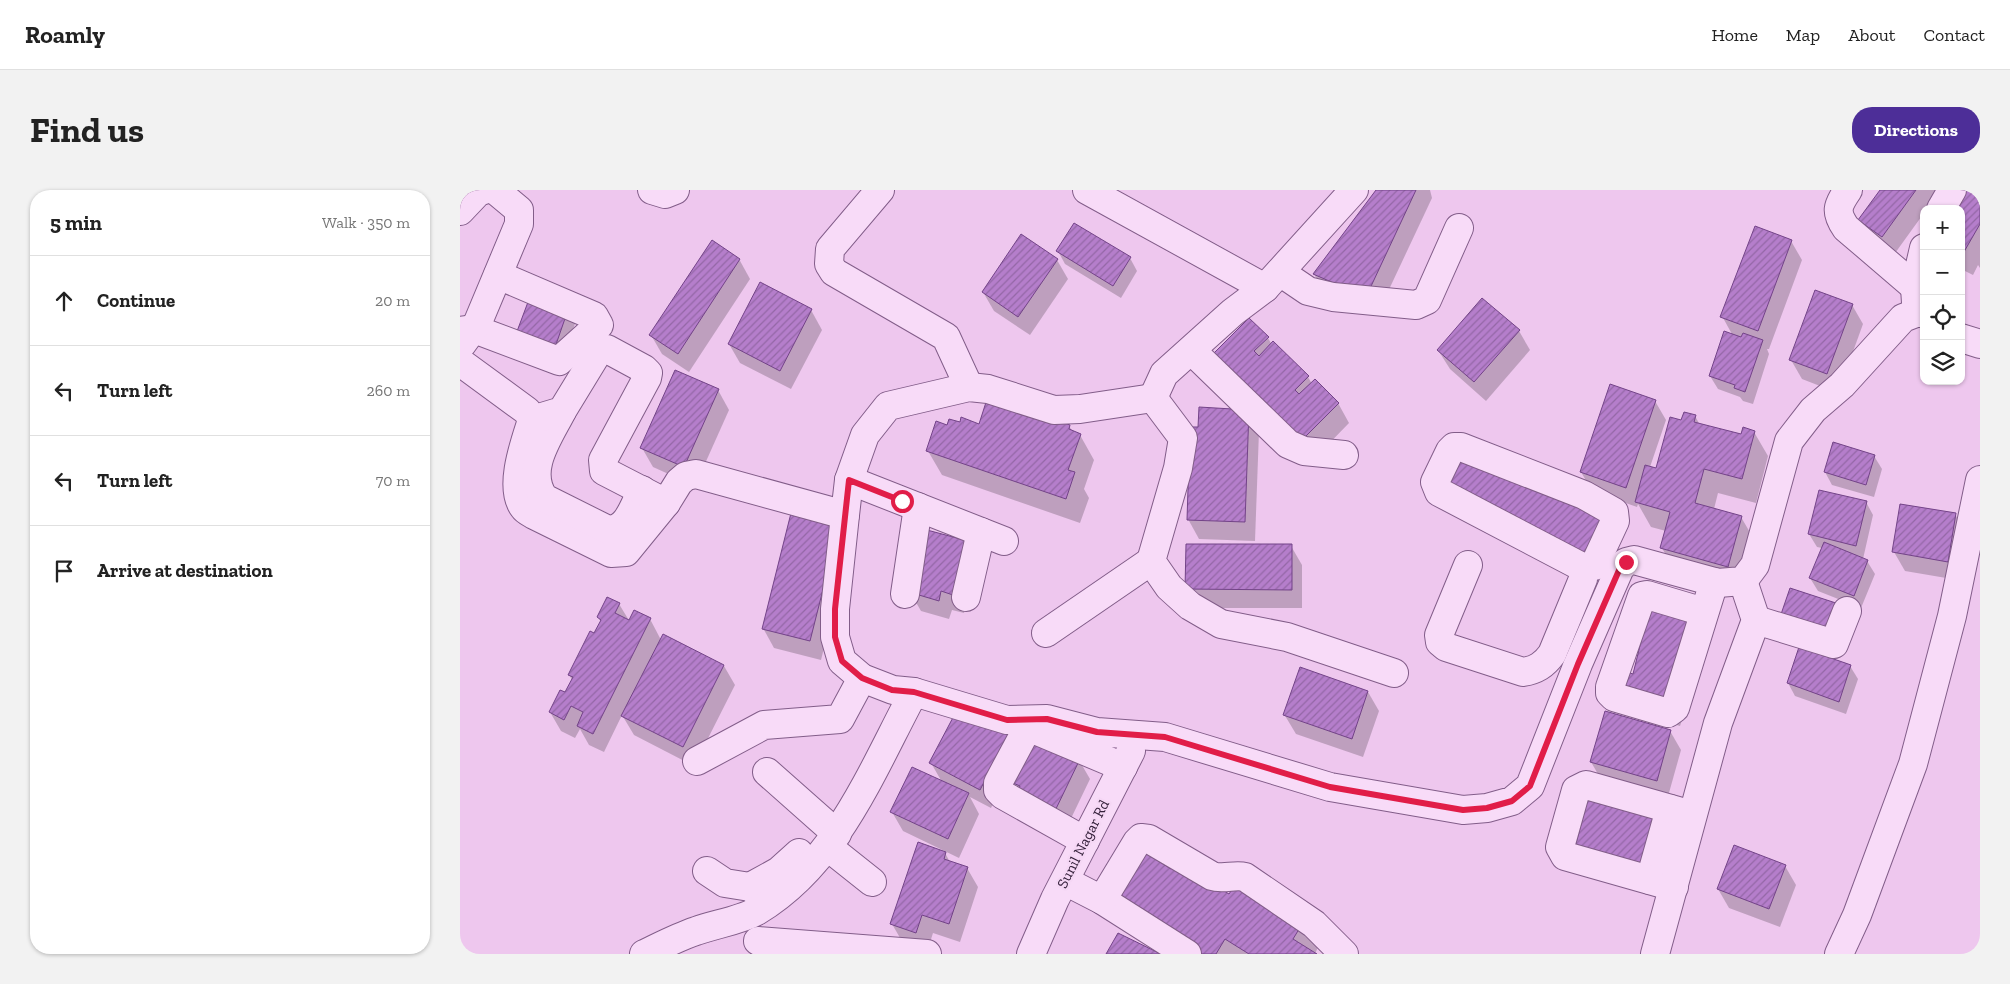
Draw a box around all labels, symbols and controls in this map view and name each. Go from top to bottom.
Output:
text: Roamly [25,20,105,49]
text: Home [1711,24,1758,46]
text: Map [1786,24,1820,46]
text: About [1848,24,1895,46]
text: Contact [1923,24,1985,46]
button: Directions [1852,107,1980,153]
text: Find us [30,109,144,151]
map controls [1920,205,1965,385]
button: + [1920,205,1965,250]
text: 5 min [50,210,102,235]
text: Walk · 350 m [322,213,410,232]
button: − [1920,250,1965,295]
icon: ahead [50,287,78,315]
text: Continue [97,289,175,312]
text: 20 m [375,291,410,310]
button: locate [1920,295,1965,340]
button: layers [1920,340,1965,385]
icon: left [50,377,78,405]
text: Turn left [97,379,172,402]
text: 260 m [367,381,410,400]
icon: left [50,467,78,495]
text: Turn left [97,469,172,492]
text: 70 m [376,471,410,490]
route start [891,490,914,513]
route end [1615,551,1638,574]
icon: arrive [50,557,78,585]
text: Arrive at destination [97,559,273,582]
street label: Sunil Nagar Rd [1053,796,1113,891]

